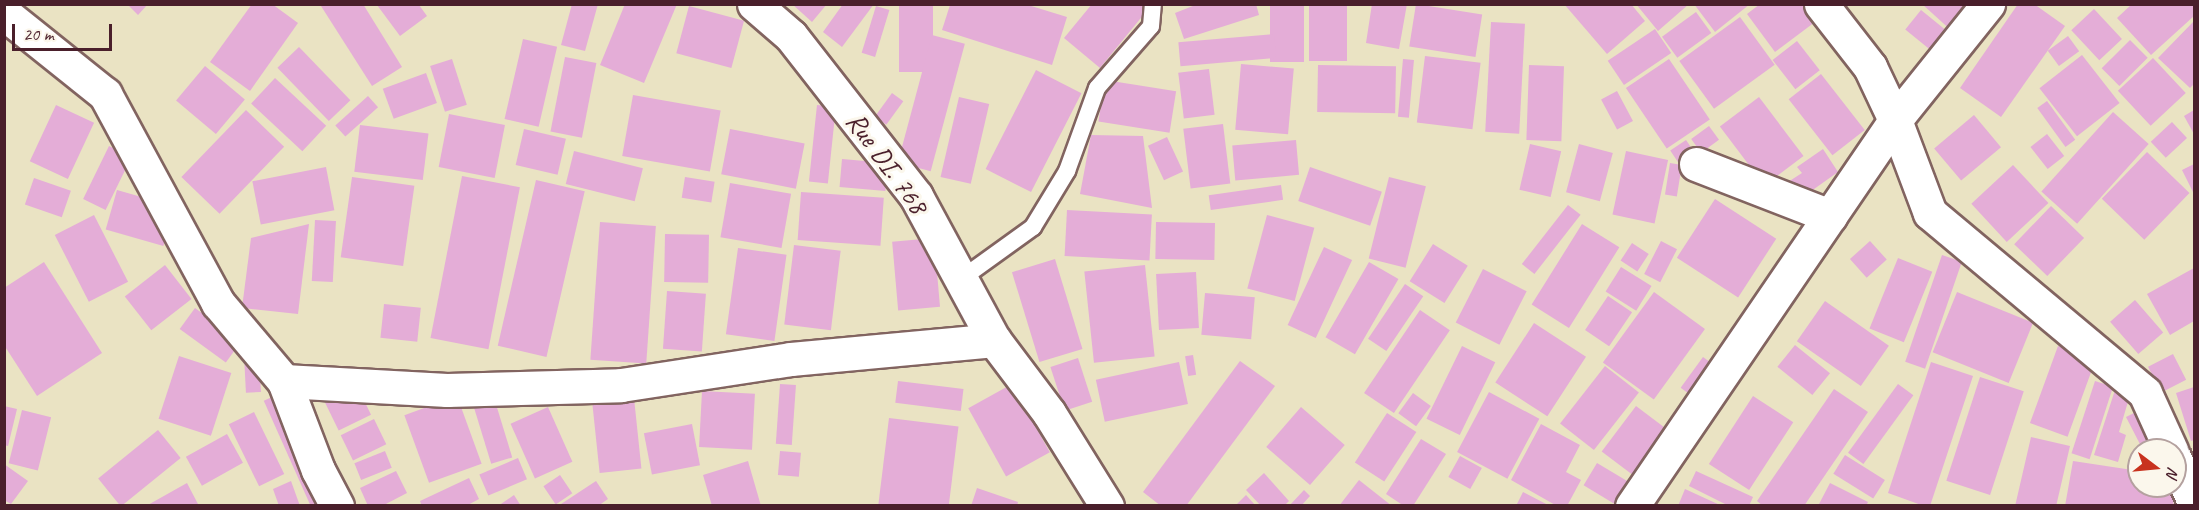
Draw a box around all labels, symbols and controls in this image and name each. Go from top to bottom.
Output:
scale bar [15,12,116,50]
text: 20 m [23,23,54,45]
street label: Rue DI. 768 [839,106,935,220]
north arrow [2127,438,2187,498]
text: N [2161,465,2183,480]

